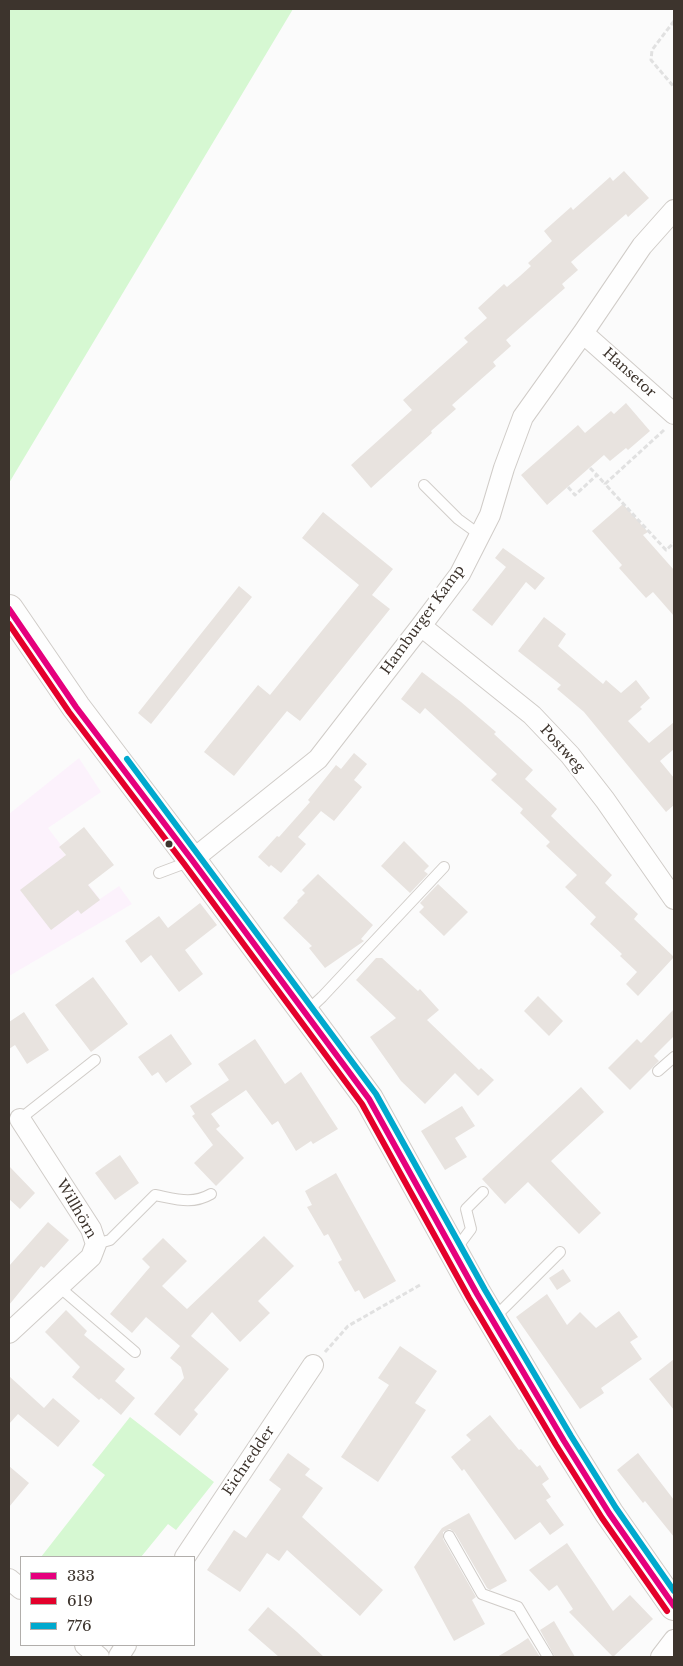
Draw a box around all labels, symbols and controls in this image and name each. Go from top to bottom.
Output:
street label: Hansetor [599,345,659,401]
street label: Hamburger Kamp [378,562,468,678]
street label: Postweg [536,722,588,776]
unlabelled marker [164,839,174,849]
street label: Willhörn [52,1177,100,1241]
street label: Eichredder [220,1423,278,1499]
legend [20,1556,195,1646]
text: 333 [67,1566,95,1585]
text: 619 [67,1591,93,1610]
text: 776 [67,1616,92,1635]

